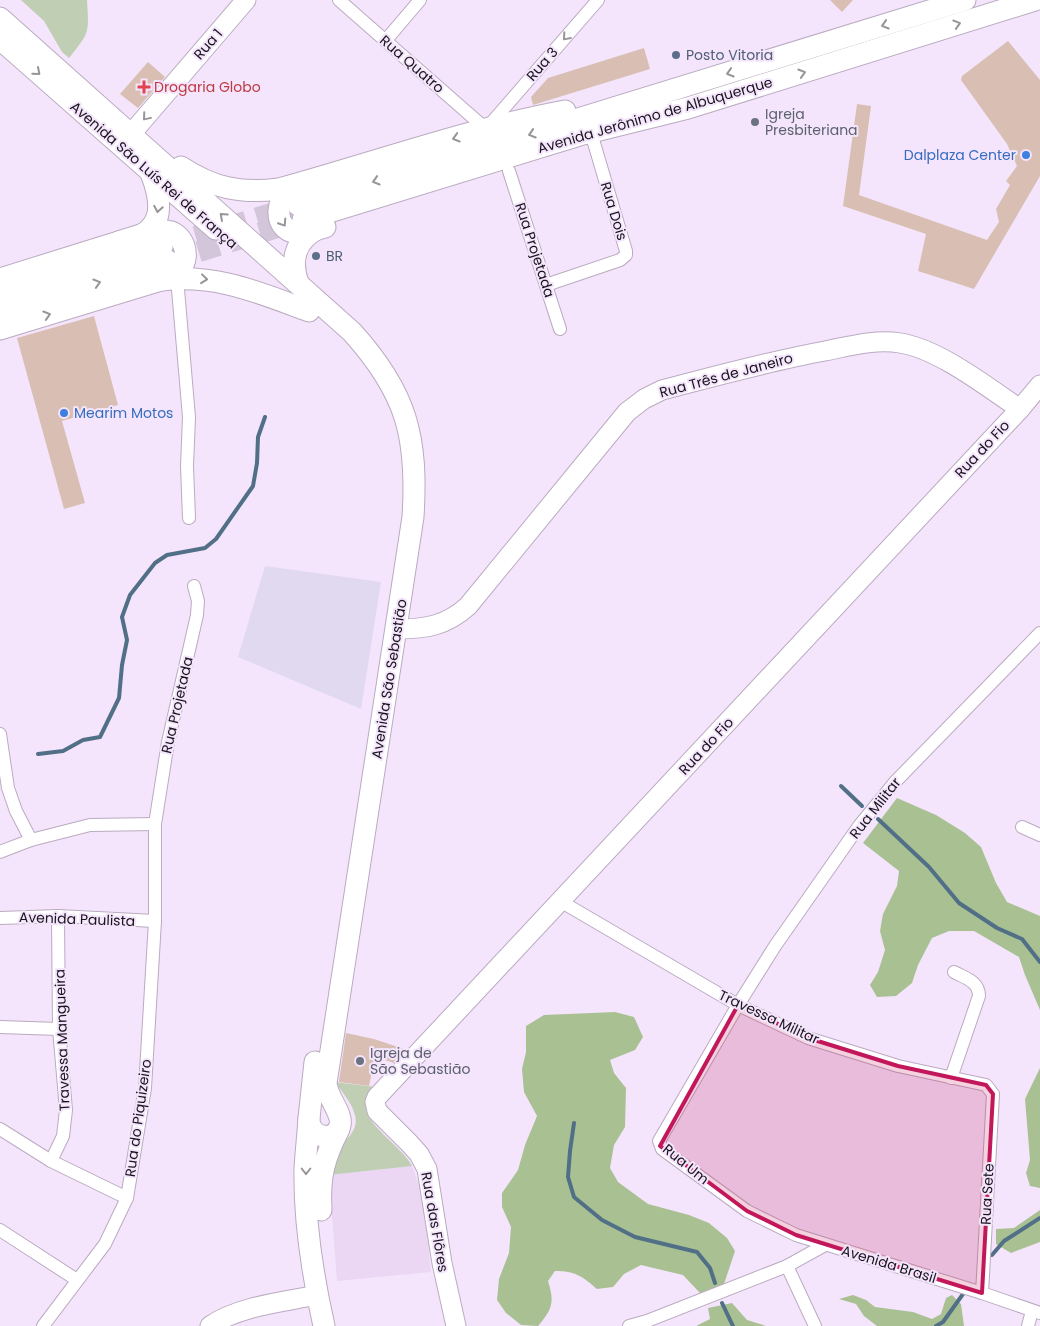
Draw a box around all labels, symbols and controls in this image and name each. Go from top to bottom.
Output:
one-way arrow [882,19,890,29]
one-way arrow [952,20,961,30]
street label: Rua 1 [189,24,227,64]
street label: Rua Quatro [375,30,449,98]
one-way arrow [563,31,572,40]
street label: Rua 3 [522,43,562,85]
place label: Posto Vitoria [686,45,773,65]
marker: Posto Vitoria [670,49,682,61]
one-way arrow [31,66,40,75]
one-way arrow [726,67,735,77]
one-way arrow [797,69,805,79]
street label: Avenida Jerônimo de Albuquerque [535,72,775,158]
place label: Drogaria Globo [154,77,261,97]
marker: Drogaria Globo [138,81,150,93]
street label: Avenida São Luís Rei de França [66,97,242,253]
place label: Igreja Presbiteriana [765,104,858,140]
one-way arrow [142,111,151,120]
marker: Igreja Presbiteriana [749,116,761,128]
one-way arrow [528,128,536,138]
one-way arrow [452,132,460,142]
place label: Dalplaza Center [904,145,1016,165]
marker: Dalplaza Center [1020,149,1032,161]
one-way arrow [373,176,381,186]
street label: Rua Dois [596,179,632,243]
street label: Rua Projetada [510,200,560,300]
one-way arrow [154,204,164,213]
one-way arrow [219,213,228,222]
one-way arrow [277,218,287,227]
place label: BR [326,246,343,266]
marker: BR [310,250,322,262]
one-way arrow [200,273,208,284]
one-way arrow [92,279,100,289]
one-way arrow [42,310,50,320]
street label: Rua Três de Janeiro [657,348,795,402]
place label: Mearim Motos [74,403,173,423]
marker: Mearim Motos [58,407,70,419]
street label: Rua do Fio [950,416,1014,482]
street label: Avenida São Sebastião [366,598,412,760]
street label: Rua Projetada [156,655,198,755]
street label: Rua do Fio [674,713,738,779]
street label: Rua Militar [845,773,905,843]
street label: Avenida Paulista [19,907,135,931]
street label: Travessa Mangueira [50,969,74,1111]
street label: Travessa Militar [715,985,823,1049]
place label: Igreja de São Sebastião [370,1043,471,1079]
marker: Igreja de São Sebastião [354,1055,366,1067]
street label: Rua do Piquizeiro [120,1058,156,1178]
street label: Rua Um [659,1139,713,1189]
street label: Rua Sete [975,1163,999,1225]
one-way arrow [301,1168,311,1175]
street label: Rua das Flôres [416,1170,454,1274]
street label: Avenida Brasil [839,1240,939,1288]

